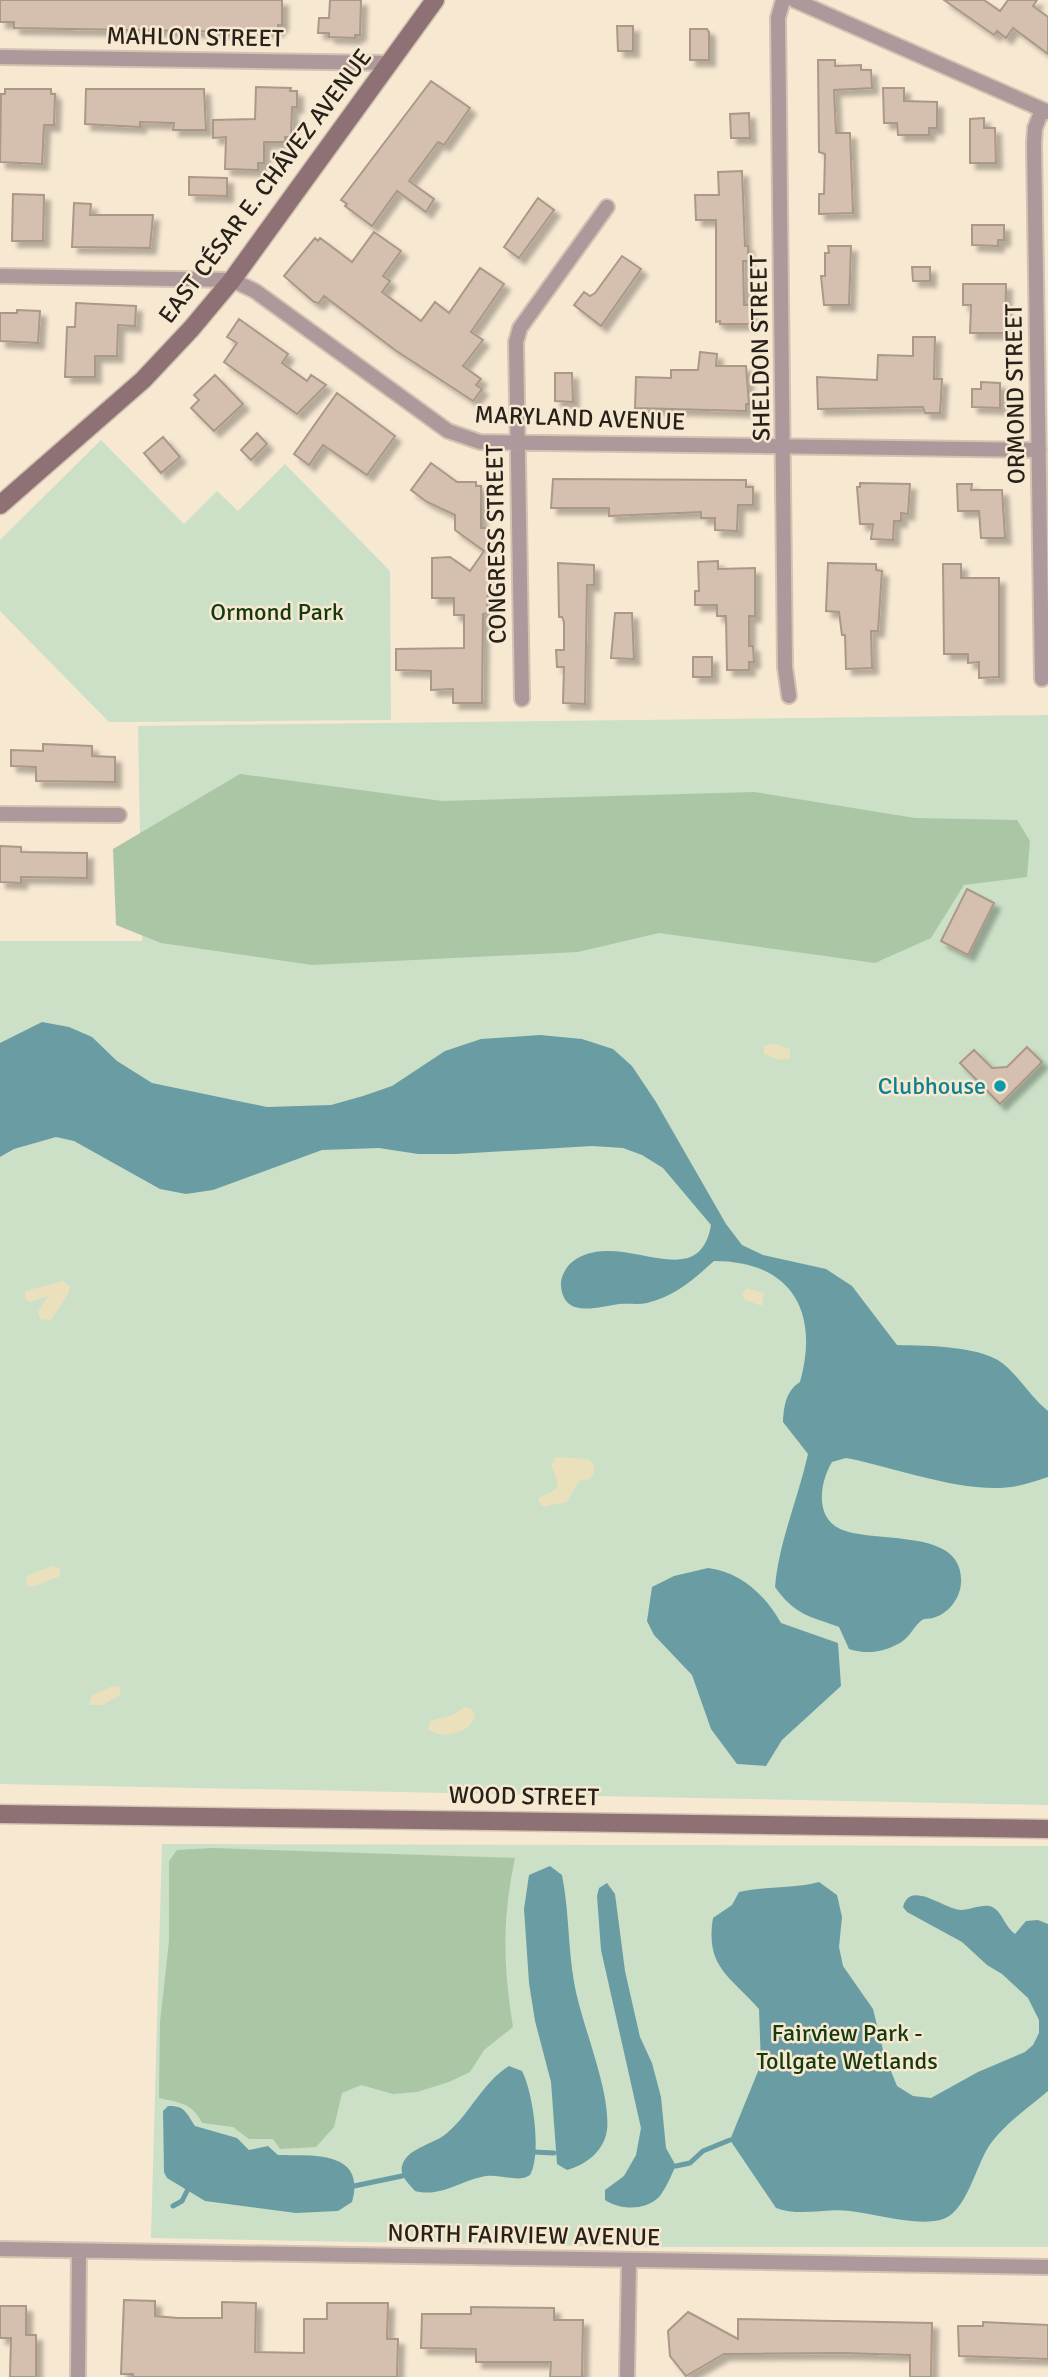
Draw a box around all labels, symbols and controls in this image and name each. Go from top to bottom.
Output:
street label: MAHLON STREET [106,20,284,54]
street label: EAST CÉSAR E. CHÁVEZ AVENUE [152,43,378,329]
street label: SHELDON STREET [743,254,777,441]
street label: ORMOND STREET [998,303,1032,484]
street label: MARYLAND AVENUE [474,399,686,437]
street label: CONGRESS STREET [479,444,513,644]
park label: Ormond Park [210,597,344,627]
place label: Clubhouse [878,1071,986,1101]
marker: Clubhouse [992,1078,1008,1094]
street label: WOOD STREET [448,1780,600,1812]
park label: Fairview Park - Tollgate Wetlands [756,2018,938,2076]
street label: NORTH FAIRVIEW AVENUE [387,2218,661,2252]

